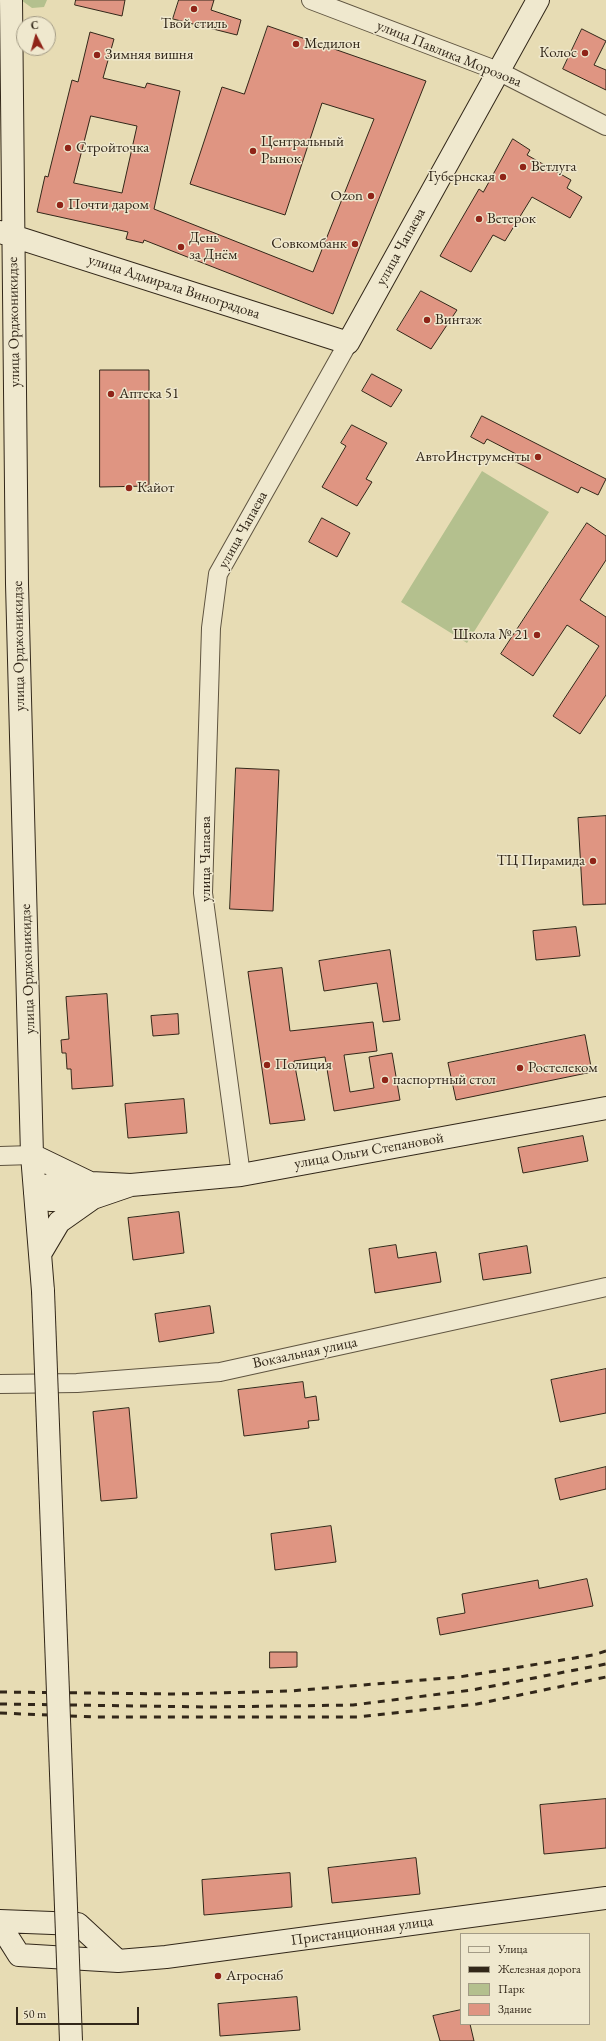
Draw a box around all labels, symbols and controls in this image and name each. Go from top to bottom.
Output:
marker: Твой стиль [189,4,199,14]
place label: Твой стиль [161,15,227,33]
north arrow [16,16,56,56]
street label: улица Павлика Морозова [374,17,524,91]
text: С [30,18,39,32]
place label: Медилон [304,35,360,53]
marker: Медилон [291,39,301,49]
place label: Колос [540,44,577,62]
place label: Зимняя вишня [105,46,193,64]
marker: Колос [580,48,590,58]
marker: Зимняя вишня [92,50,102,60]
place label: Центральный Рынок [261,133,344,168]
place label: Стройточка [76,139,149,157]
marker: Стройточка [63,143,73,153]
marker: Центральный Рынок [248,146,258,156]
place label: Ветлуга [531,158,577,176]
marker: Ветлуга [518,162,528,172]
place label: Губернская [428,168,495,186]
marker: Губернская [498,172,508,182]
place label: Ozon [331,187,363,205]
marker: Ozon [366,191,376,201]
place label: Почти даром [68,196,149,214]
marker: Почти даром [55,200,65,210]
street label: улица Чапаева [372,205,430,289]
place label: Ветерок [487,210,536,228]
marker: Ветерок [474,214,484,224]
place label: День за Днём [189,229,237,264]
place label: Совкомбанк [271,235,347,253]
marker: Совкомбанк [350,239,360,249]
marker: День за Днём [176,242,186,252]
street label: улица Адмирала Виноградова [86,251,262,323]
street label: улица Орджоникидзе [4,257,24,387]
place label: Винтаж [435,311,482,329]
marker: Винтаж [422,315,432,325]
place label: Аптека 51 [119,385,179,403]
marker: Аптека 51 [106,389,116,399]
place label: АвтоИнструменты [415,448,530,466]
marker: АвтоИнструменты [533,452,543,462]
place label: Кайот [137,479,174,497]
marker: Кайот [124,483,134,493]
street label: улица Чапаева [214,488,272,572]
street label: улица Орджоникидзе [9,581,29,711]
place label: Школа № 21 [453,626,529,644]
marker: Школа № 21 [532,630,542,640]
street label: улица Чапаева [197,816,215,902]
place label: ТЦ Пирамида [496,852,585,870]
marker: ТЦ Пирамида [588,856,598,866]
street label: улица Орджоникидзе [17,903,39,1035]
place label: Полиция [275,1056,332,1074]
place label: Ростелеком [528,1059,598,1077]
marker: Полиция [262,1060,272,1070]
marker: Ростелеком [515,1063,525,1073]
place label: паспортный стол [393,1071,496,1089]
marker: паспортный стол [380,1075,390,1085]
street label: улица Ольги Степановой [293,1129,445,1173]
street label: Вокзальная улица [251,1333,359,1373]
street label: Пристанционная улица [290,1912,434,1950]
legend [460,1933,590,2025]
text: Улица [498,1941,528,1957]
text: Железная дорога [498,1961,581,1977]
place label: Агроснаб [226,1967,283,1985]
marker: Агроснаб [213,1971,223,1981]
text: Парк [498,1981,525,1997]
scale bar [18,1999,141,2025]
text: Здание [498,2001,532,2017]
text: 50 m [23,2006,46,2022]

